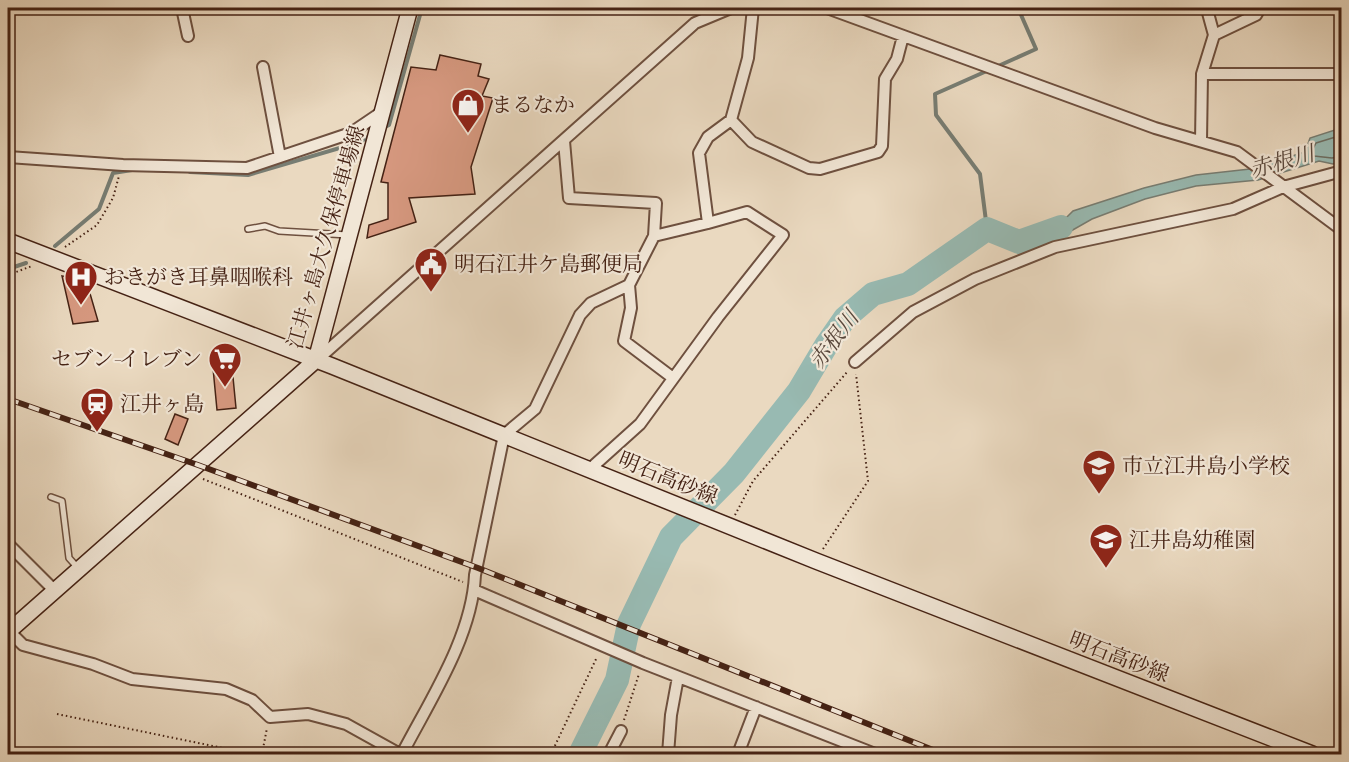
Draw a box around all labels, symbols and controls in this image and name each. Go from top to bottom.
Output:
shop icon: まるなか [450,87,486,134]
place label: まるなか [491,93,575,117]
street label: 江井ヶ島大久保停車場線 [283,123,369,351]
water label: 赤根川 [1247,140,1319,184]
public building icon: 明石江井ケ島郵便局 [413,246,449,293]
place label: 明石江井ケ島郵便局 [454,252,643,276]
hospital icon: おきがき耳鼻咽喉科 [63,259,99,306]
place label: おきがき耳鼻咽喉科 [104,265,293,289]
water label: 赤根川 [804,304,865,374]
supermarket icon: セブン-イレブン [207,341,243,388]
place label: セブン-イレブン [51,347,202,371]
station icon: 江井ヶ島 [79,386,115,433]
place label: 江井ヶ島 [120,392,204,416]
street label: 明石高砂線 [615,447,721,509]
school or university icon: 市立江井島小学校 [1081,448,1117,495]
place label: 市立江井島小学校 [1122,454,1290,478]
school or university icon: 江井島幼稚園 [1088,522,1124,569]
place label: 江井島幼稚園 [1129,528,1255,552]
street label: 明石高砂線 [1066,627,1172,687]

